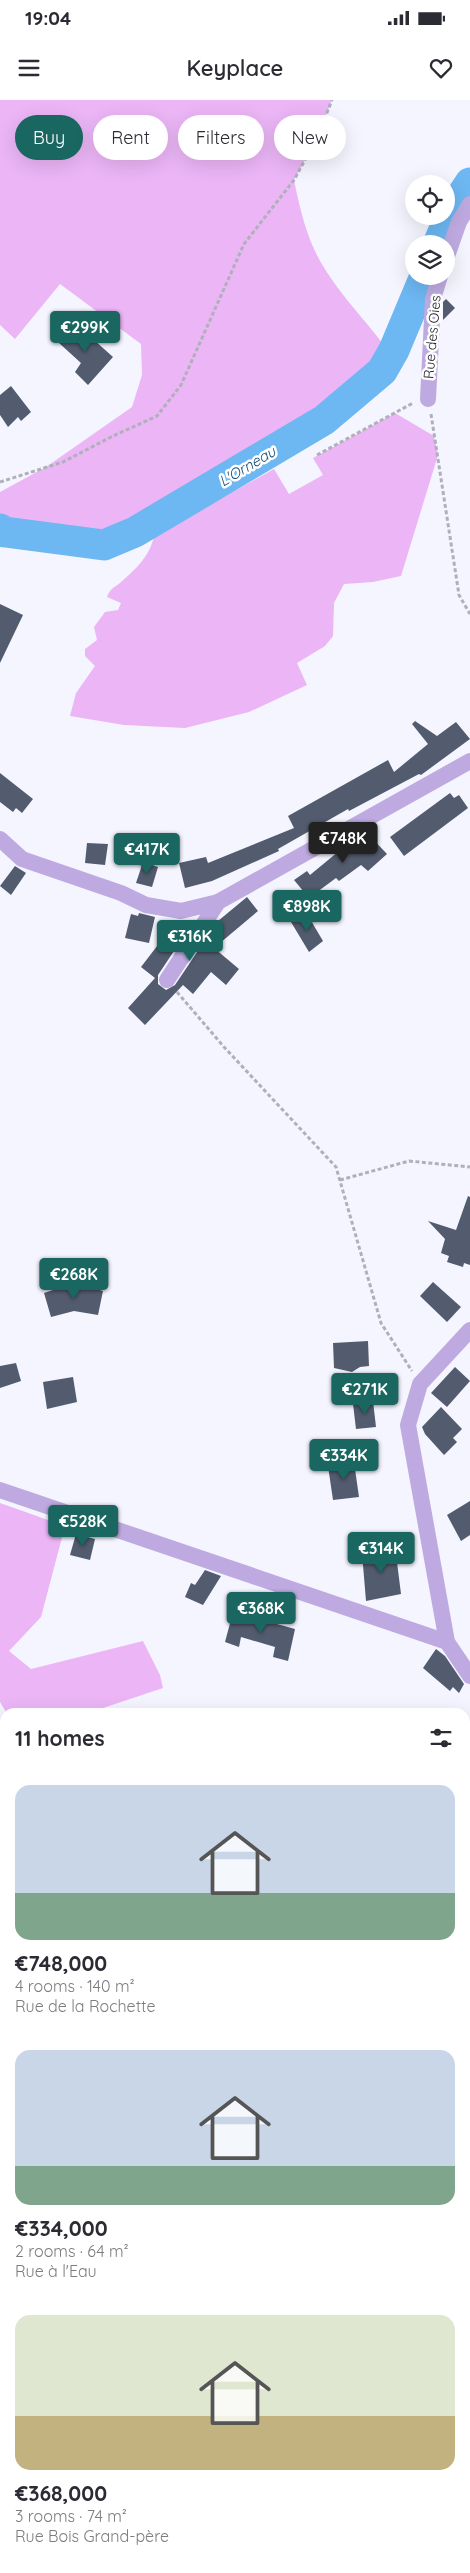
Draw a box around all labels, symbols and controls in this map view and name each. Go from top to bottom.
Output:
text: 19:04 [25,6,71,30]
icon: menu [15,54,43,82]
text: Keyplace [187,54,283,82]
icon: heart [427,54,455,82]
chip: Buy [15,115,83,160]
chip: Rent [93,115,168,160]
chip: Filters [178,115,264,160]
chip: New [274,115,346,160]
map controls [405,175,455,285]
button: locate [405,175,455,225]
button: layers [405,235,455,285]
street label: Rue des Oies [419,294,445,380]
pin: €299K [50,310,120,353]
text: €299K [61,317,109,337]
water label: L'Orneau [215,441,280,490]
pin: €748K [308,822,378,864]
text: €748K [320,828,366,848]
pin: €417K [112,832,182,875]
text: €417K [125,839,169,859]
pin: €898K [272,890,342,932]
text: €898K [283,896,331,916]
pin: €316K [155,920,225,962]
text: €316K [168,926,212,946]
pin: €268K [39,1258,109,1300]
text: €268K [50,1264,98,1284]
pin: €271K [330,1372,400,1415]
text: €271K [342,1379,388,1399]
pin: €334K [309,1438,379,1481]
text: €334K [320,1445,368,1465]
pin: €528K [48,1504,118,1547]
text: €528K [59,1511,107,1531]
pin: €314K [346,1532,416,1574]
text: €314K [359,1538,403,1558]
pin: €368K [226,1592,296,1634]
text: €368K [238,1598,284,1618]
icon: filters [427,1724,455,1752]
text: 11 homes [15,1725,105,1751]
icon: home [190,1818,280,1908]
text: €748,000 [15,1950,107,1976]
text: 4 rooms · 140 m² [15,1976,135,1996]
text: Rue de la Rochette [15,1996,155,2016]
icon: home [190,2083,280,2173]
text: €334,000 [15,2215,108,2241]
text: 2 rooms · 64 m² [15,2241,129,2261]
text: Rue à l'Eau [15,2261,97,2281]
icon: home [190,2348,280,2438]
text: €368,000 [15,2480,107,2506]
text: 3 rooms · 74 m² [15,2506,127,2526]
text: Rue Bois Grand-père [15,2526,169,2546]

